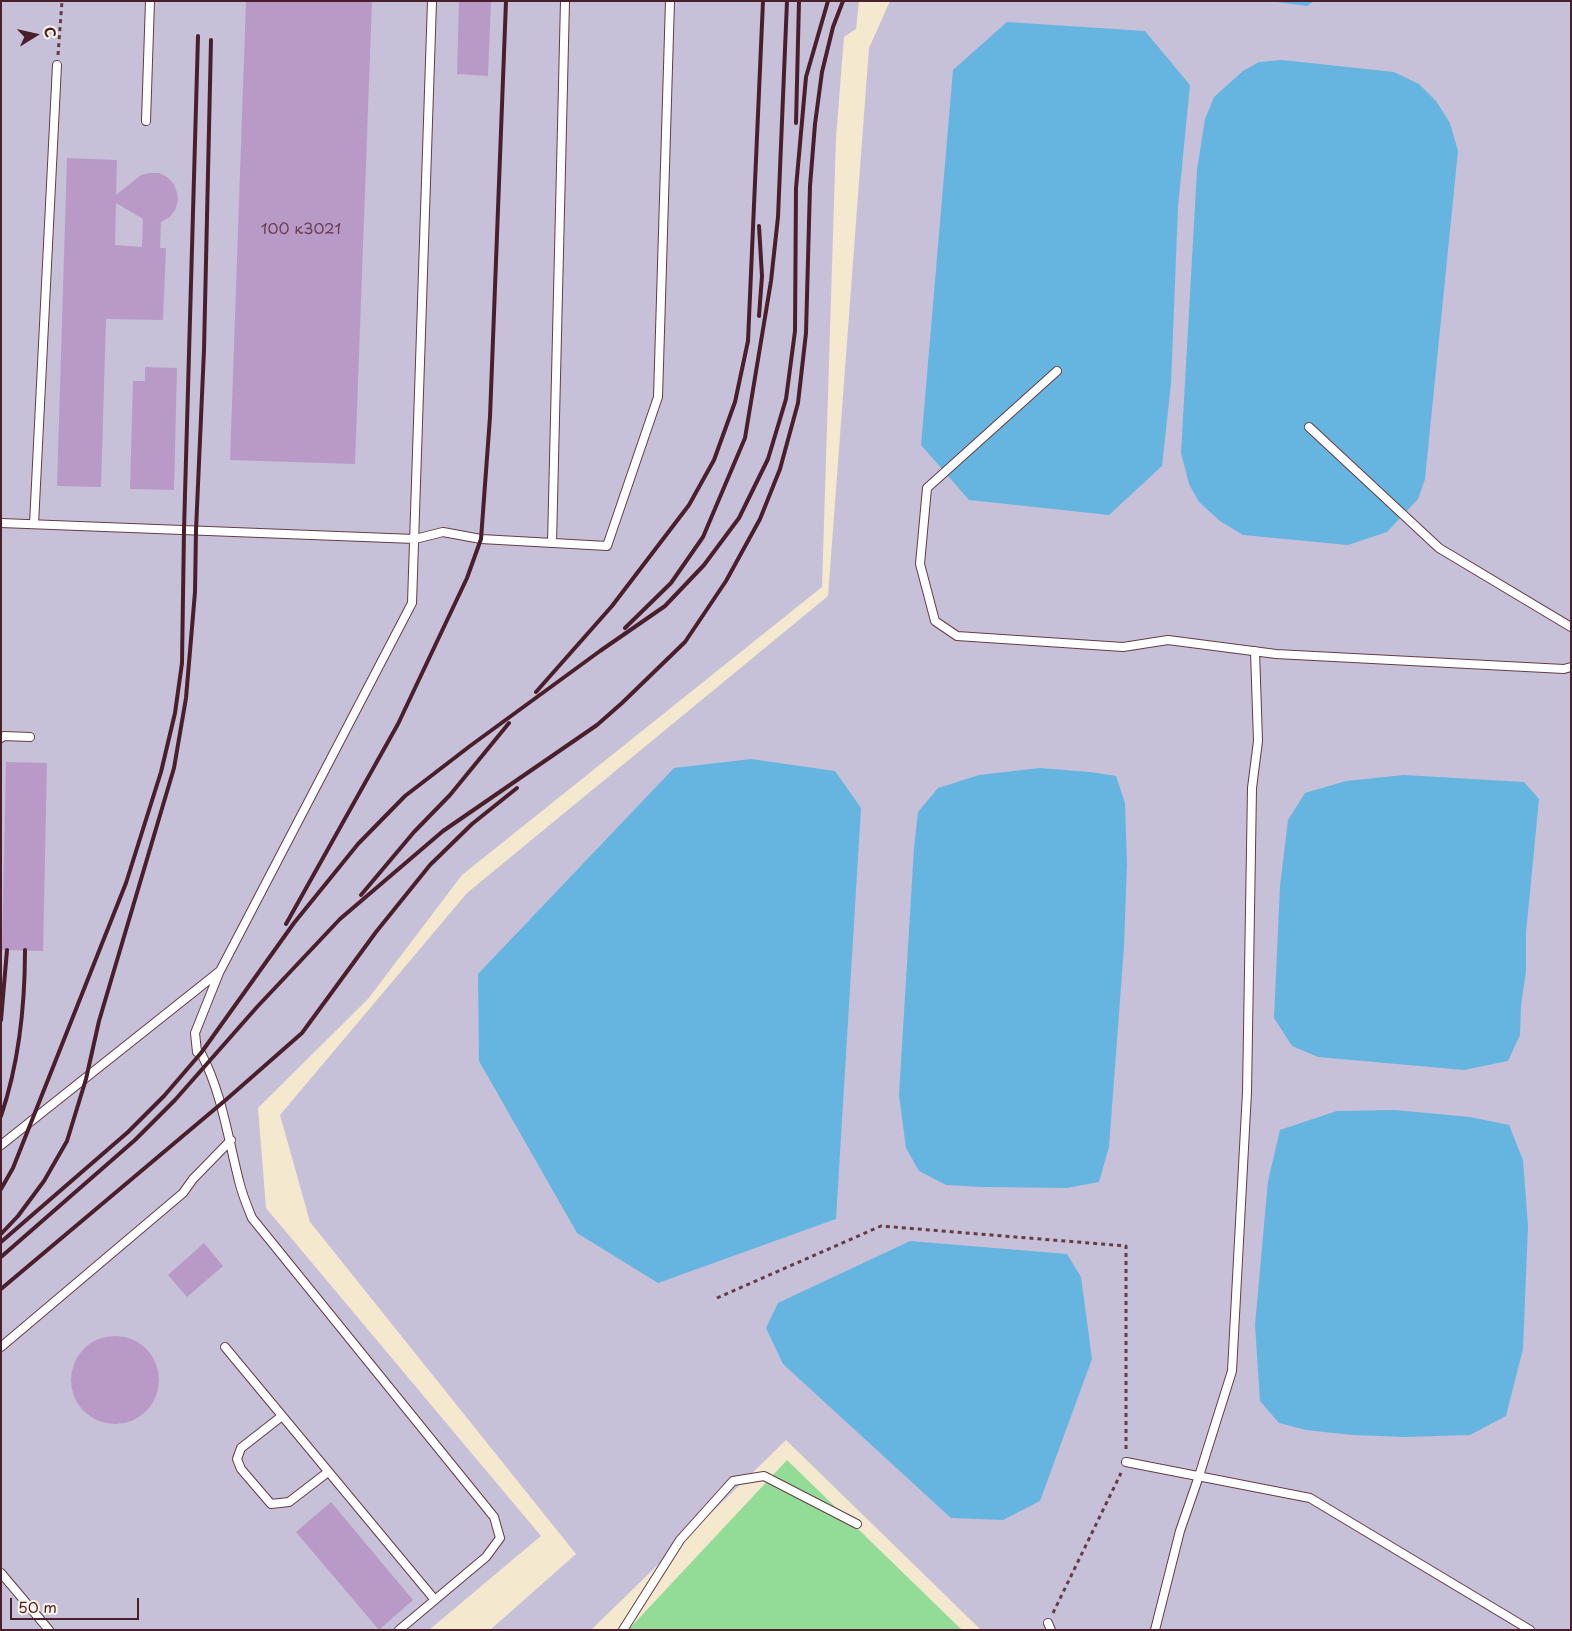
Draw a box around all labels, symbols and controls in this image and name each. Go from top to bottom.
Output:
north arrow [10,10,60,60]
text: С [39,25,62,39]
house number: 100 к3021 [261,221,341,239]
scale bar [12,1588,141,1620]
text: 50 m [18,1595,57,1618]

